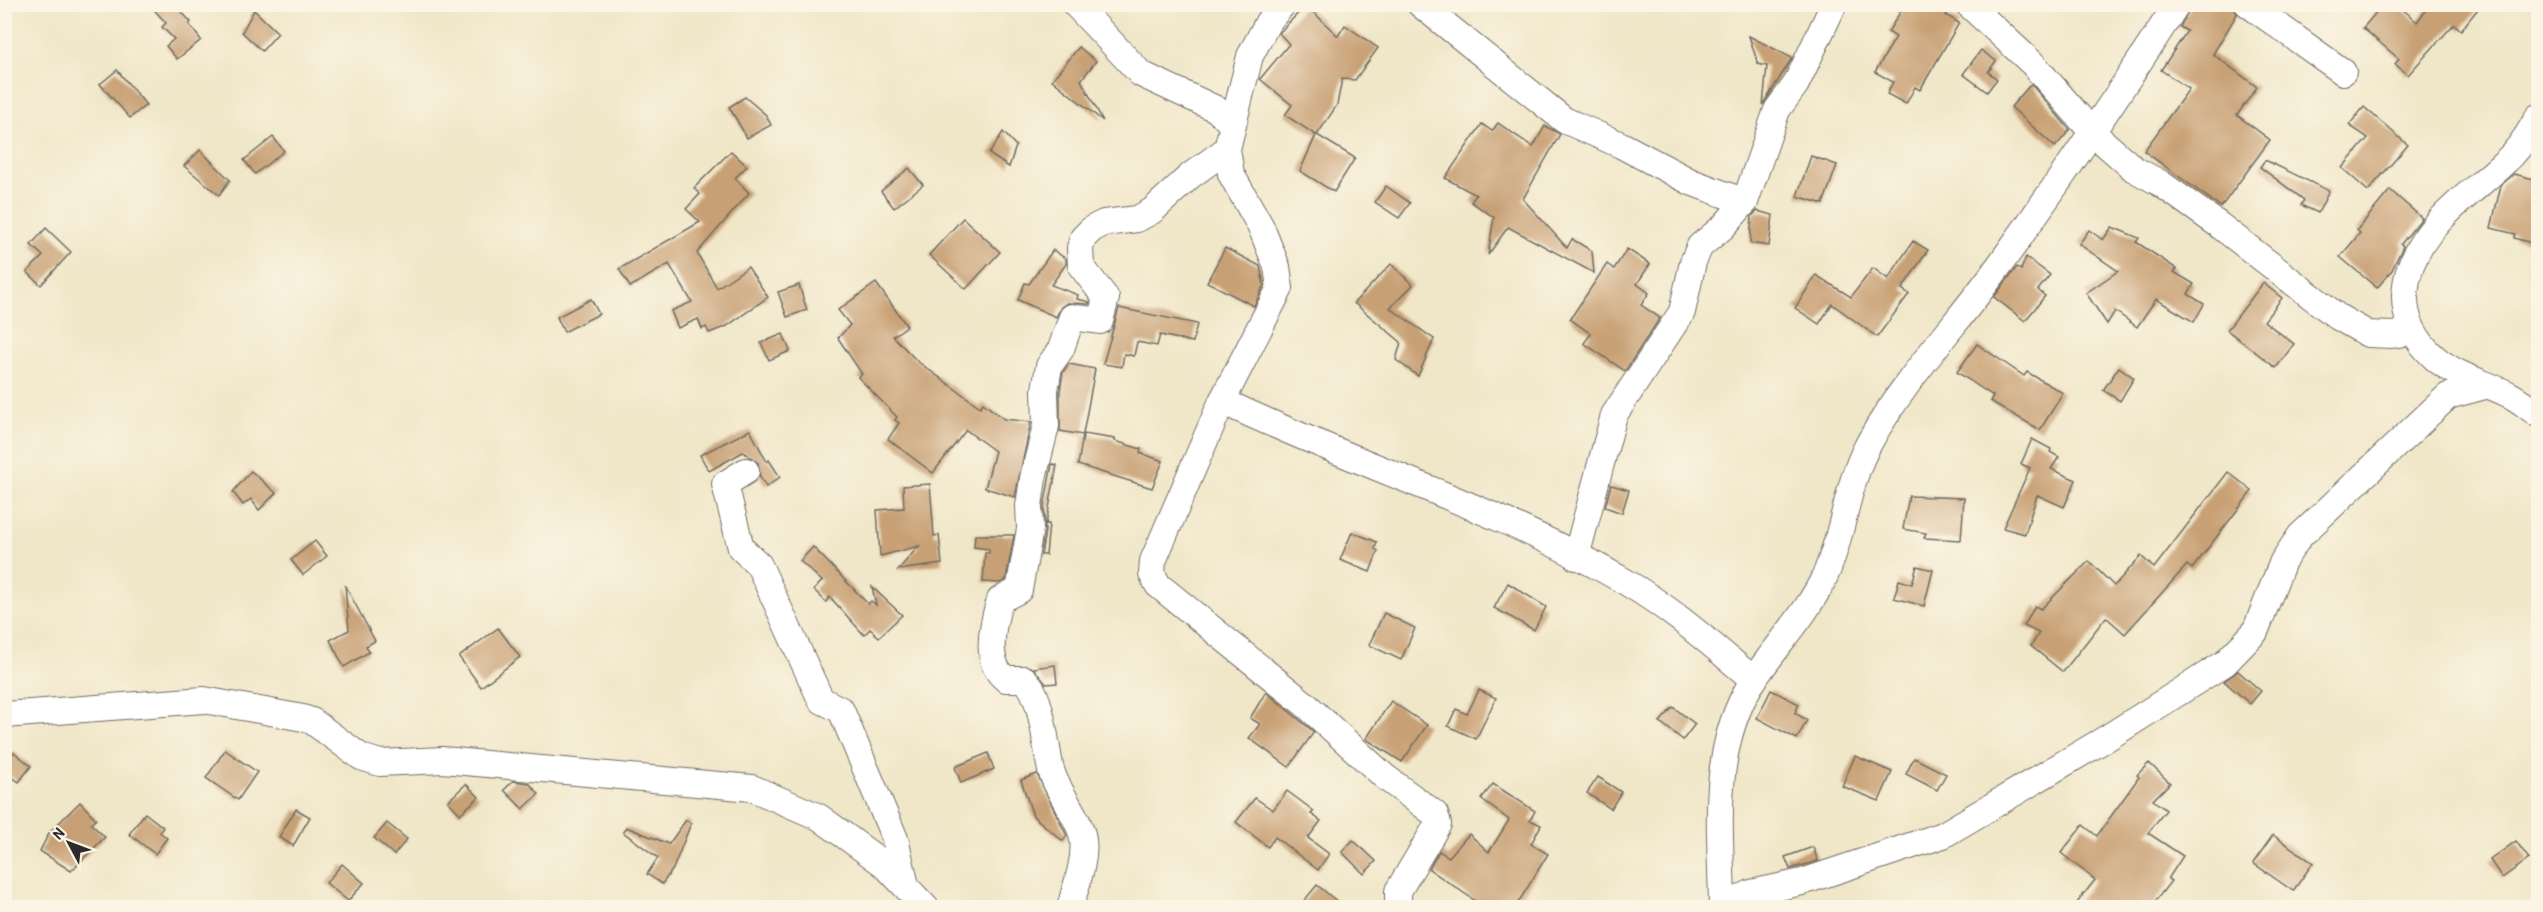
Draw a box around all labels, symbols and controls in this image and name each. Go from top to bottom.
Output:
north arrow [39,813,99,873]
text: N [47,822,69,844]

